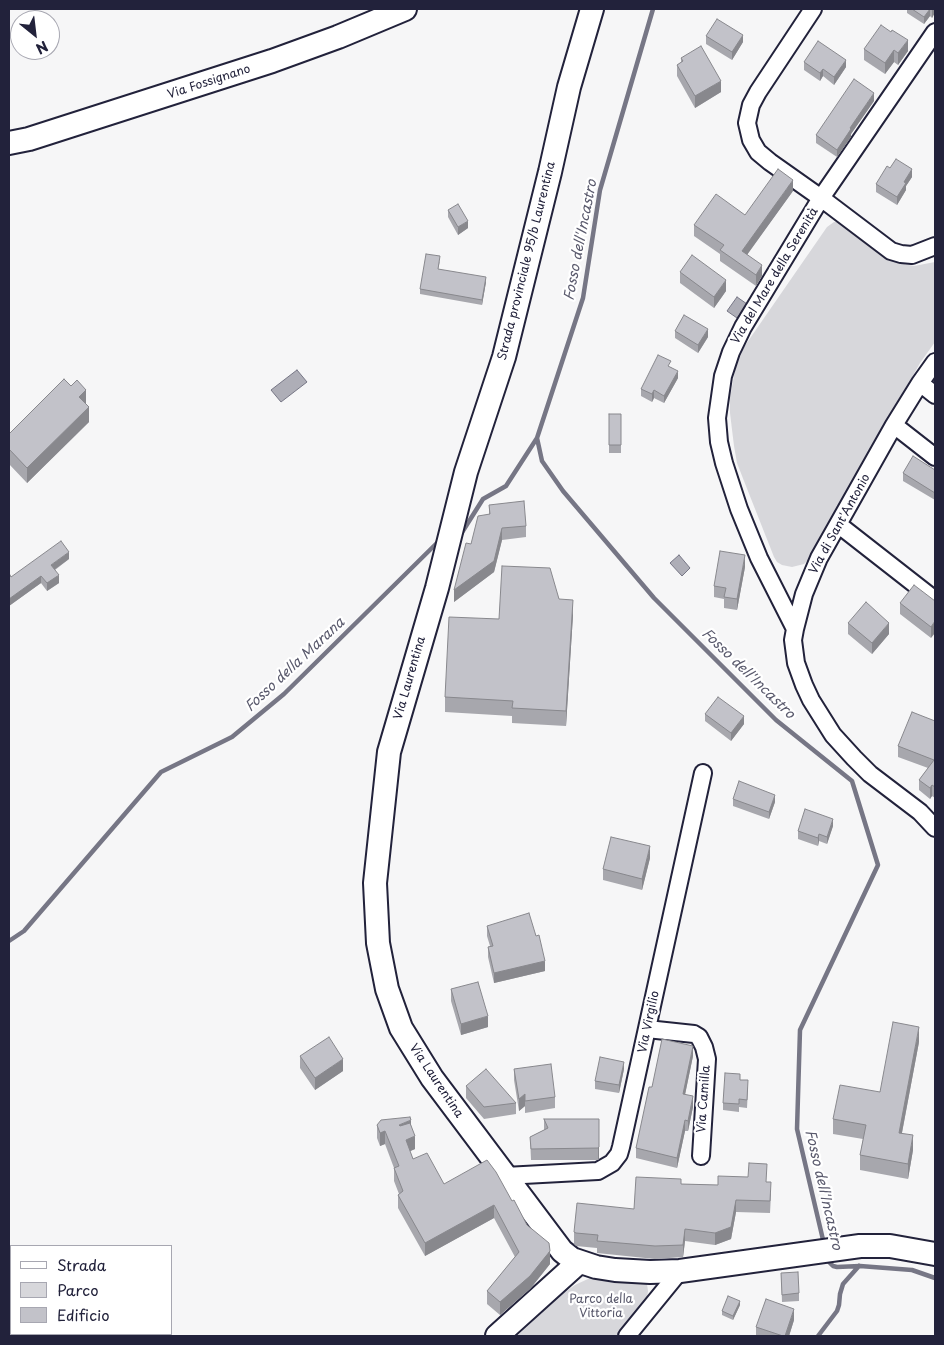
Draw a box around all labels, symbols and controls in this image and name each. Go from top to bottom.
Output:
north arrow [10,10,60,60]
text: N [32,36,52,60]
street label: Via Fossignano [166,62,252,102]
street label: Strada provinciale 95/b Laurentina [495,160,559,362]
water label: Fosso dell'Incastro [561,178,601,302]
street label: Via del Mare della Serenità [729,205,821,347]
street label: Via di Sant'Antonio [807,471,873,577]
water label: Fosso della Marana [242,615,348,715]
water label: Fosso dell'Incastro [698,625,798,723]
street label: Via Laurentina [391,635,429,721]
street label: Via Virgilio [635,990,663,1054]
street label: Via Laurentina [406,1041,466,1121]
street label: Via Camilla [694,1065,714,1133]
water label: Fosso dell'Incastro [801,1128,845,1252]
legend [10,1245,172,1335]
text: Strada [57,1253,106,1276]
text: Parco [57,1278,99,1301]
park label: Parco della Vittoria [569,1293,633,1321]
text: Edificio [57,1303,110,1326]

